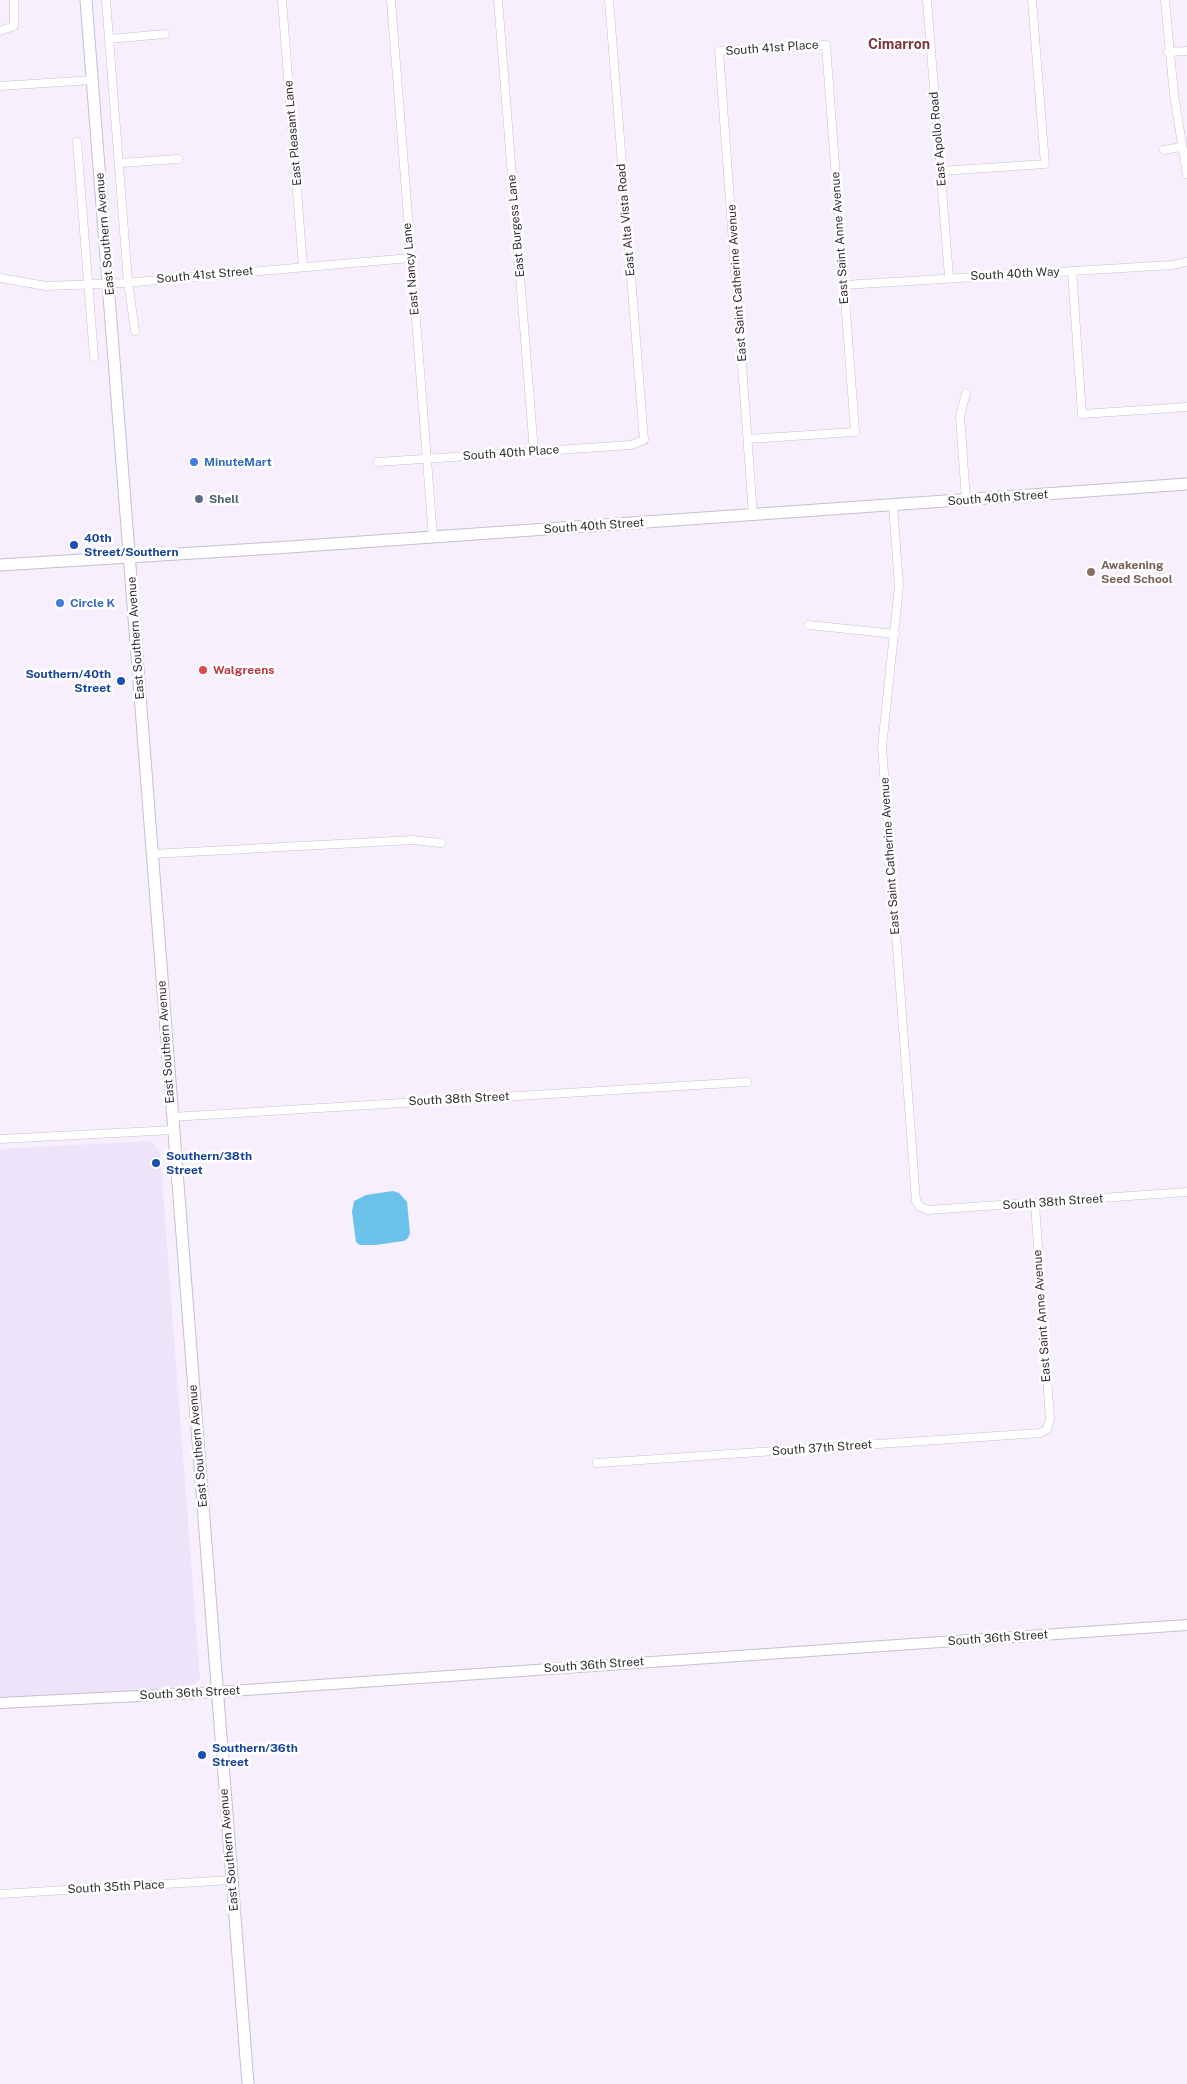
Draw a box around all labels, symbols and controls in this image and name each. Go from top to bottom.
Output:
district label: Cimarron [868,37,930,53]
street label: South 41st Place [725,38,819,58]
street label: East Pleasant Lane [281,80,305,186]
street label: East Apollo Road [927,91,949,187]
street label: East Alta Vista Road [614,163,638,277]
street label: East Saint Anne Avenue [828,171,852,305]
street label: East Southern Avenue [92,172,118,296]
street label: East Burgess Lane [504,174,528,278]
street label: East Saint Catherine Avenue [724,204,750,362]
street label: East Nancy Lane [400,222,422,316]
street label: South 41st Street [156,264,254,286]
street label: South 40th Way [970,264,1060,284]
street label: South 40th Place [462,442,560,464]
place label: MinuteMart [204,455,272,469]
marker: MinuteMart [188,456,200,468]
street label: South 40th Street [947,487,1049,509]
place label: Shell [209,492,239,506]
marker: Shell [193,493,205,505]
street label: South 40th Street [543,515,645,537]
place label: 40th Street/Southern [84,531,179,559]
marker: 40th Street/Southern [68,539,80,551]
place label: Awakening Seed School [1101,558,1173,586]
marker: Awakening Seed School [1085,566,1097,578]
street label: East Southern Avenue [125,576,147,700]
place label: Circle K [70,596,115,610]
marker: Circle K [54,597,66,609]
place label: Walgreens [213,663,275,677]
marker: Walgreens [197,664,209,676]
place label: Southern/40th Street [25,667,111,695]
marker: Southern/40th Street [115,675,127,687]
street label: East Saint Catherine Avenue [877,777,903,935]
street label: East Southern Avenue [155,980,177,1104]
street label: South 38th Street [408,1089,510,1109]
place label: Southern/38th Street [166,1149,252,1177]
marker: Southern/38th Street [150,1157,162,1169]
street label: South 38th Street [1002,1191,1104,1213]
street label: East Saint Anne Avenue [1030,1249,1054,1383]
street label: East Southern Avenue [185,1384,211,1508]
street label: South 37th Street [771,1437,873,1459]
street label: South 36th Street [947,1627,1049,1649]
street label: South 36th Street [543,1654,645,1676]
street label: South 36th Street [139,1683,241,1703]
place label: Southern/36th Street [212,1741,298,1769]
marker: Southern/36th Street [196,1749,208,1761]
street label: East Southern Avenue [216,1788,242,1912]
street label: South 35th Place [67,1877,165,1897]

